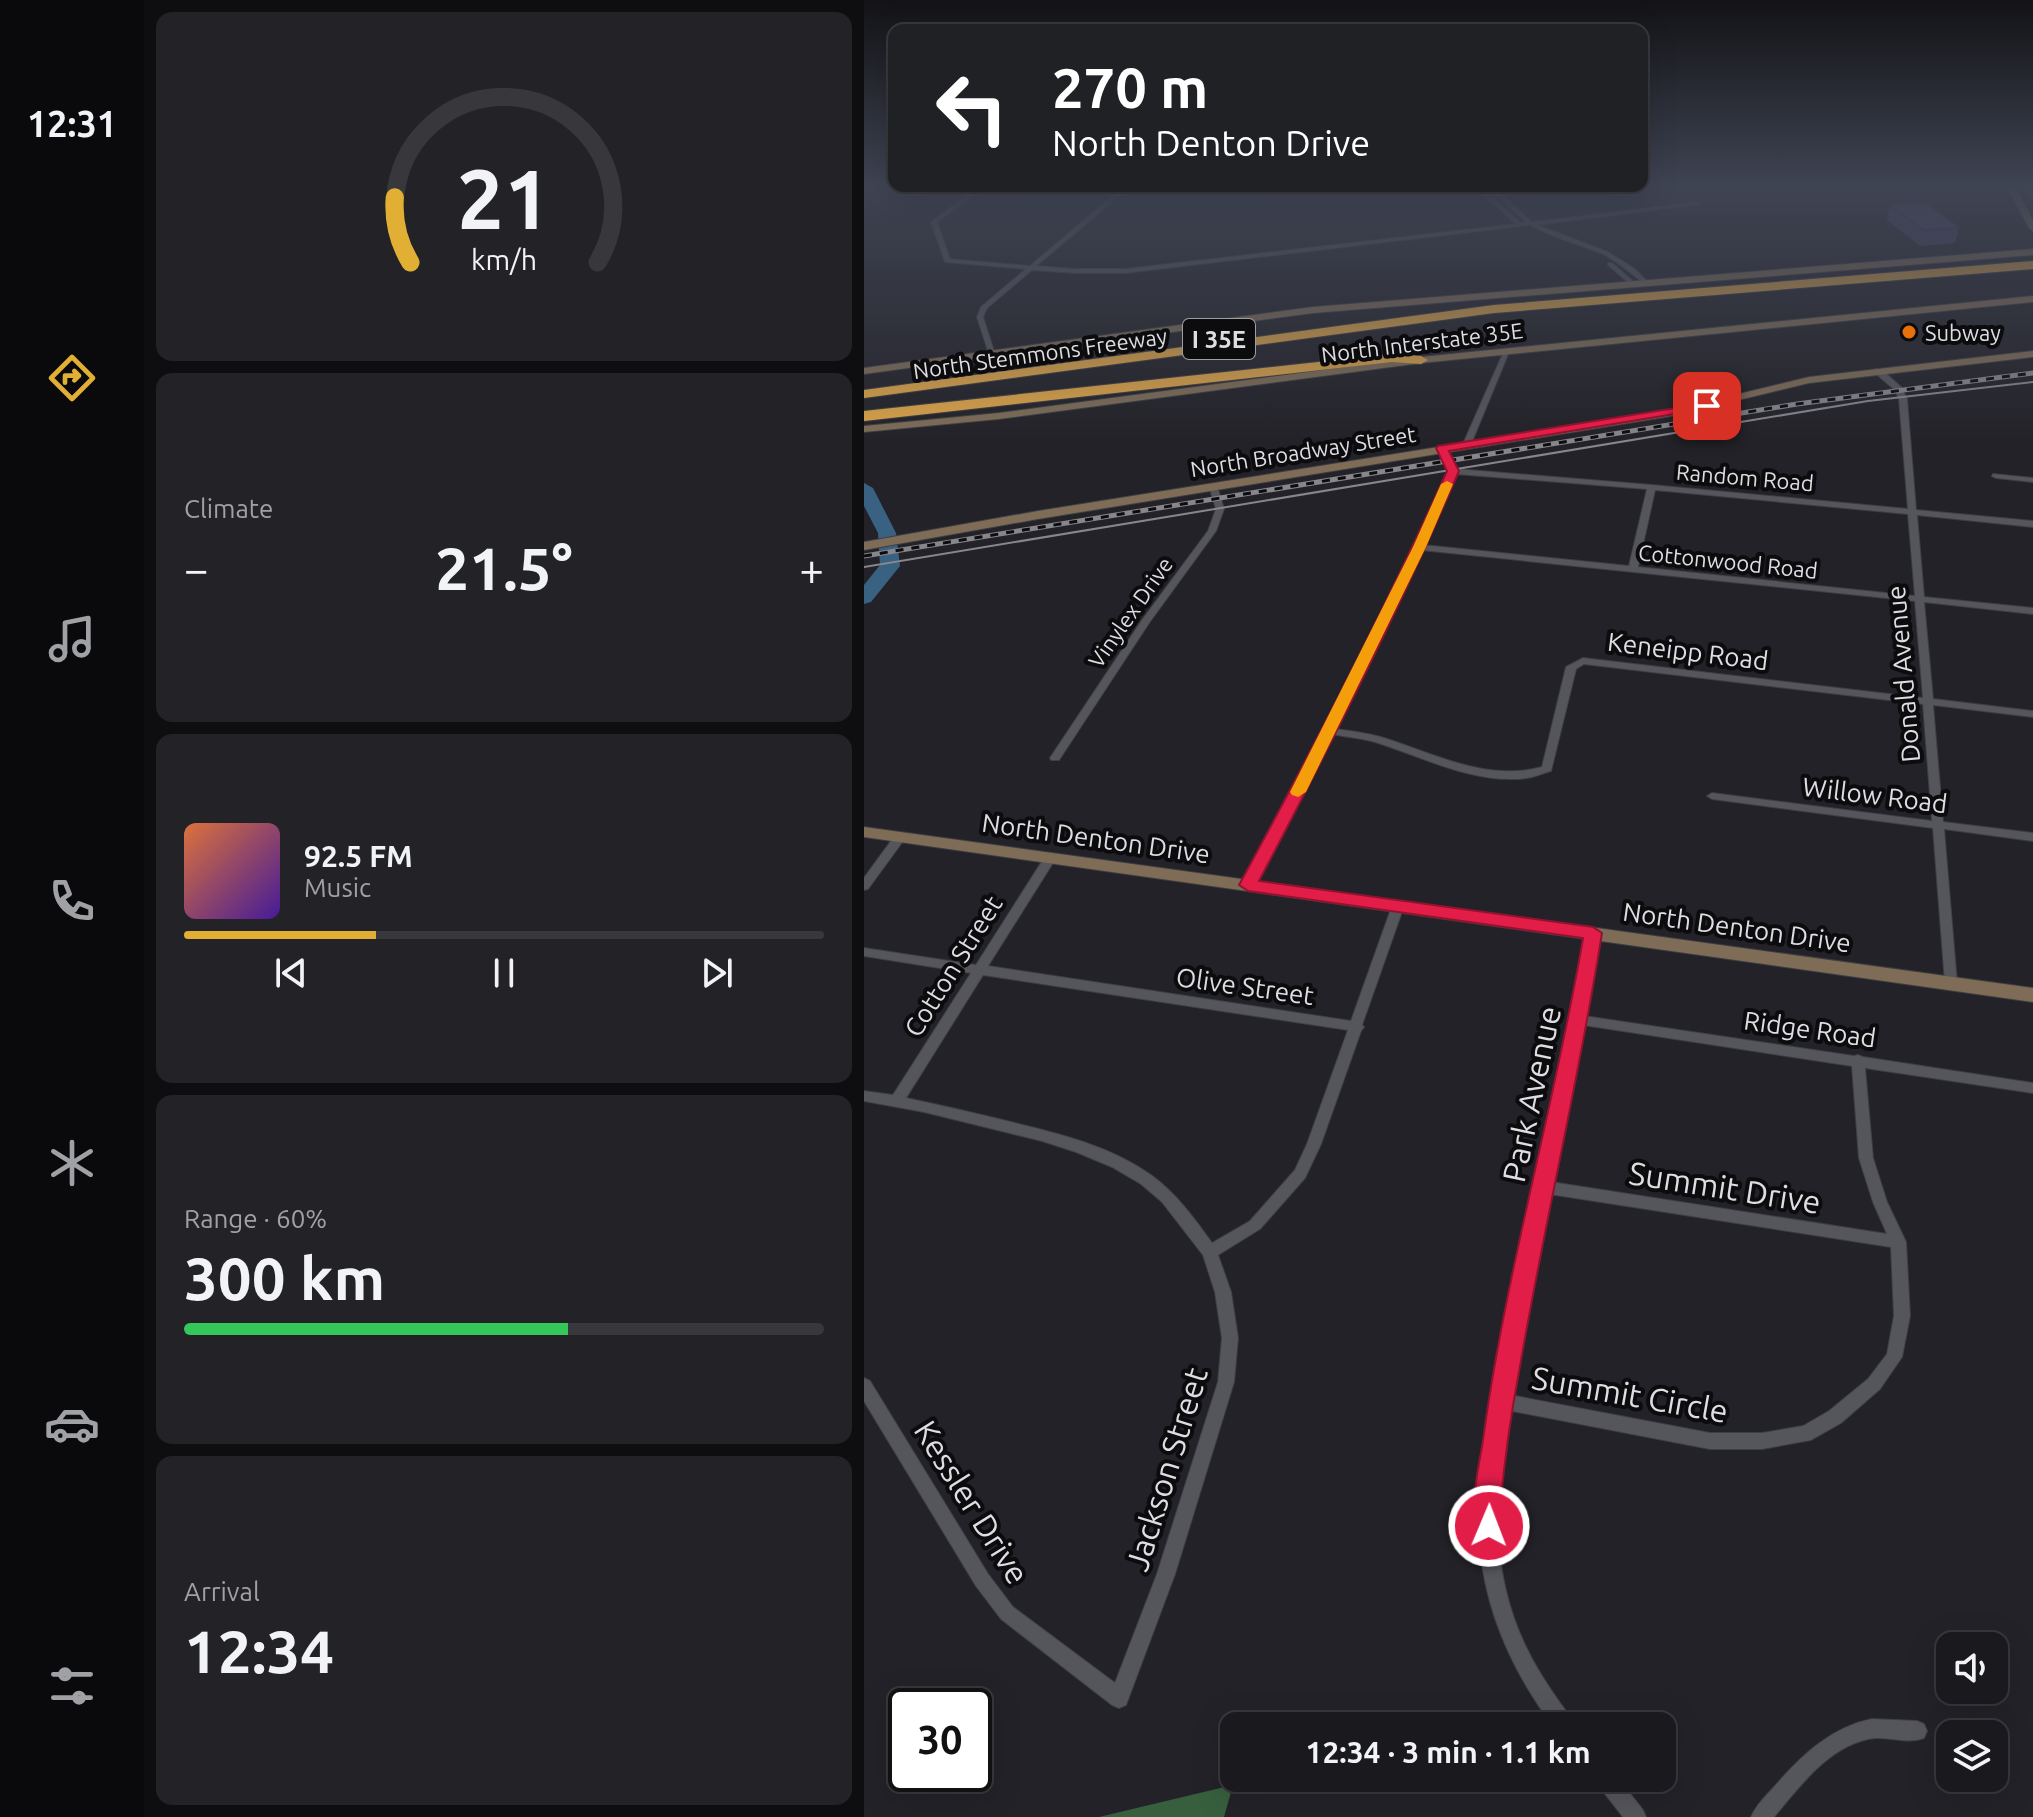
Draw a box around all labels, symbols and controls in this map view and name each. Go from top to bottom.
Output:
icon: left [920,56,1024,160]
text: 270 m [1052,56,1208,119]
text: 12:31 [27,103,117,144]
text: North Denton Drive [1052,122,1370,163]
text: 21 [457,150,551,244]
text: km/h [471,243,537,275]
street label: North Interstate 35E [1320,317,1524,367]
road number: I 35E [1183,319,1255,359]
place label: Subway [1925,320,2001,345]
street label: North Stemmons Freeway [911,323,1169,383]
marker: Subway [1900,323,1918,341]
icon: directions [44,350,100,406]
pin [1673,372,1741,440]
icon: arrive [1685,384,1729,428]
street label: North Broadway Street [1188,421,1418,481]
street label: Random Road [1675,459,1815,495]
text: Climate [184,494,273,523]
text: 21.5° [435,534,573,601]
street label: Cottonwood Road [1637,539,1819,583]
text: − [184,544,209,593]
text: + [799,544,824,593]
street label: Vinylex Drive [1083,552,1177,672]
street label: Donald Avenue [1881,584,1925,764]
icon: music [44,611,100,667]
street label: Keneipp Road [1606,627,1770,675]
street label: Willow Road [1801,772,1949,818]
street label: North Denton Drive [980,808,1212,868]
text: 92.5 FM [304,839,413,873]
icon: phone [44,873,100,929]
text: Music [304,873,371,902]
street label: Cotton Street [898,890,1008,1042]
street label: North Denton Drive [1621,897,1853,957]
icon: previous [269,951,313,995]
icon: pause [482,951,526,995]
icon: next [695,951,739,995]
street label: Olive Street [1174,962,1316,1010]
street label: Park Avenue [1495,1003,1567,1185]
street label: Ridge Road [1742,1005,1878,1053]
icon: climate [44,1135,100,1191]
street label: Summit Drive [1627,1154,1823,1220]
text: Range · 60% [184,1204,327,1233]
text: 300 km [184,1244,385,1311]
street label: Summit Circle [1529,1359,1731,1429]
street label: Jackson Street [1118,1363,1214,1575]
icon: car [44,1396,100,1452]
street label: Kessler Drive [908,1414,1036,1590]
position arrow [1447,1484,1531,1568]
text: Arrival [184,1577,260,1606]
text: 12:34 [184,1617,334,1684]
map controls [1936,1632,2008,1792]
button: sound [1936,1632,2008,1704]
icon: filters [44,1658,100,1714]
speed limit sign: 30 [888,1688,992,1792]
button: layers [1936,1720,2008,1792]
text: 12:34 · 3 min · 1.1 km [1305,1735,1591,1769]

